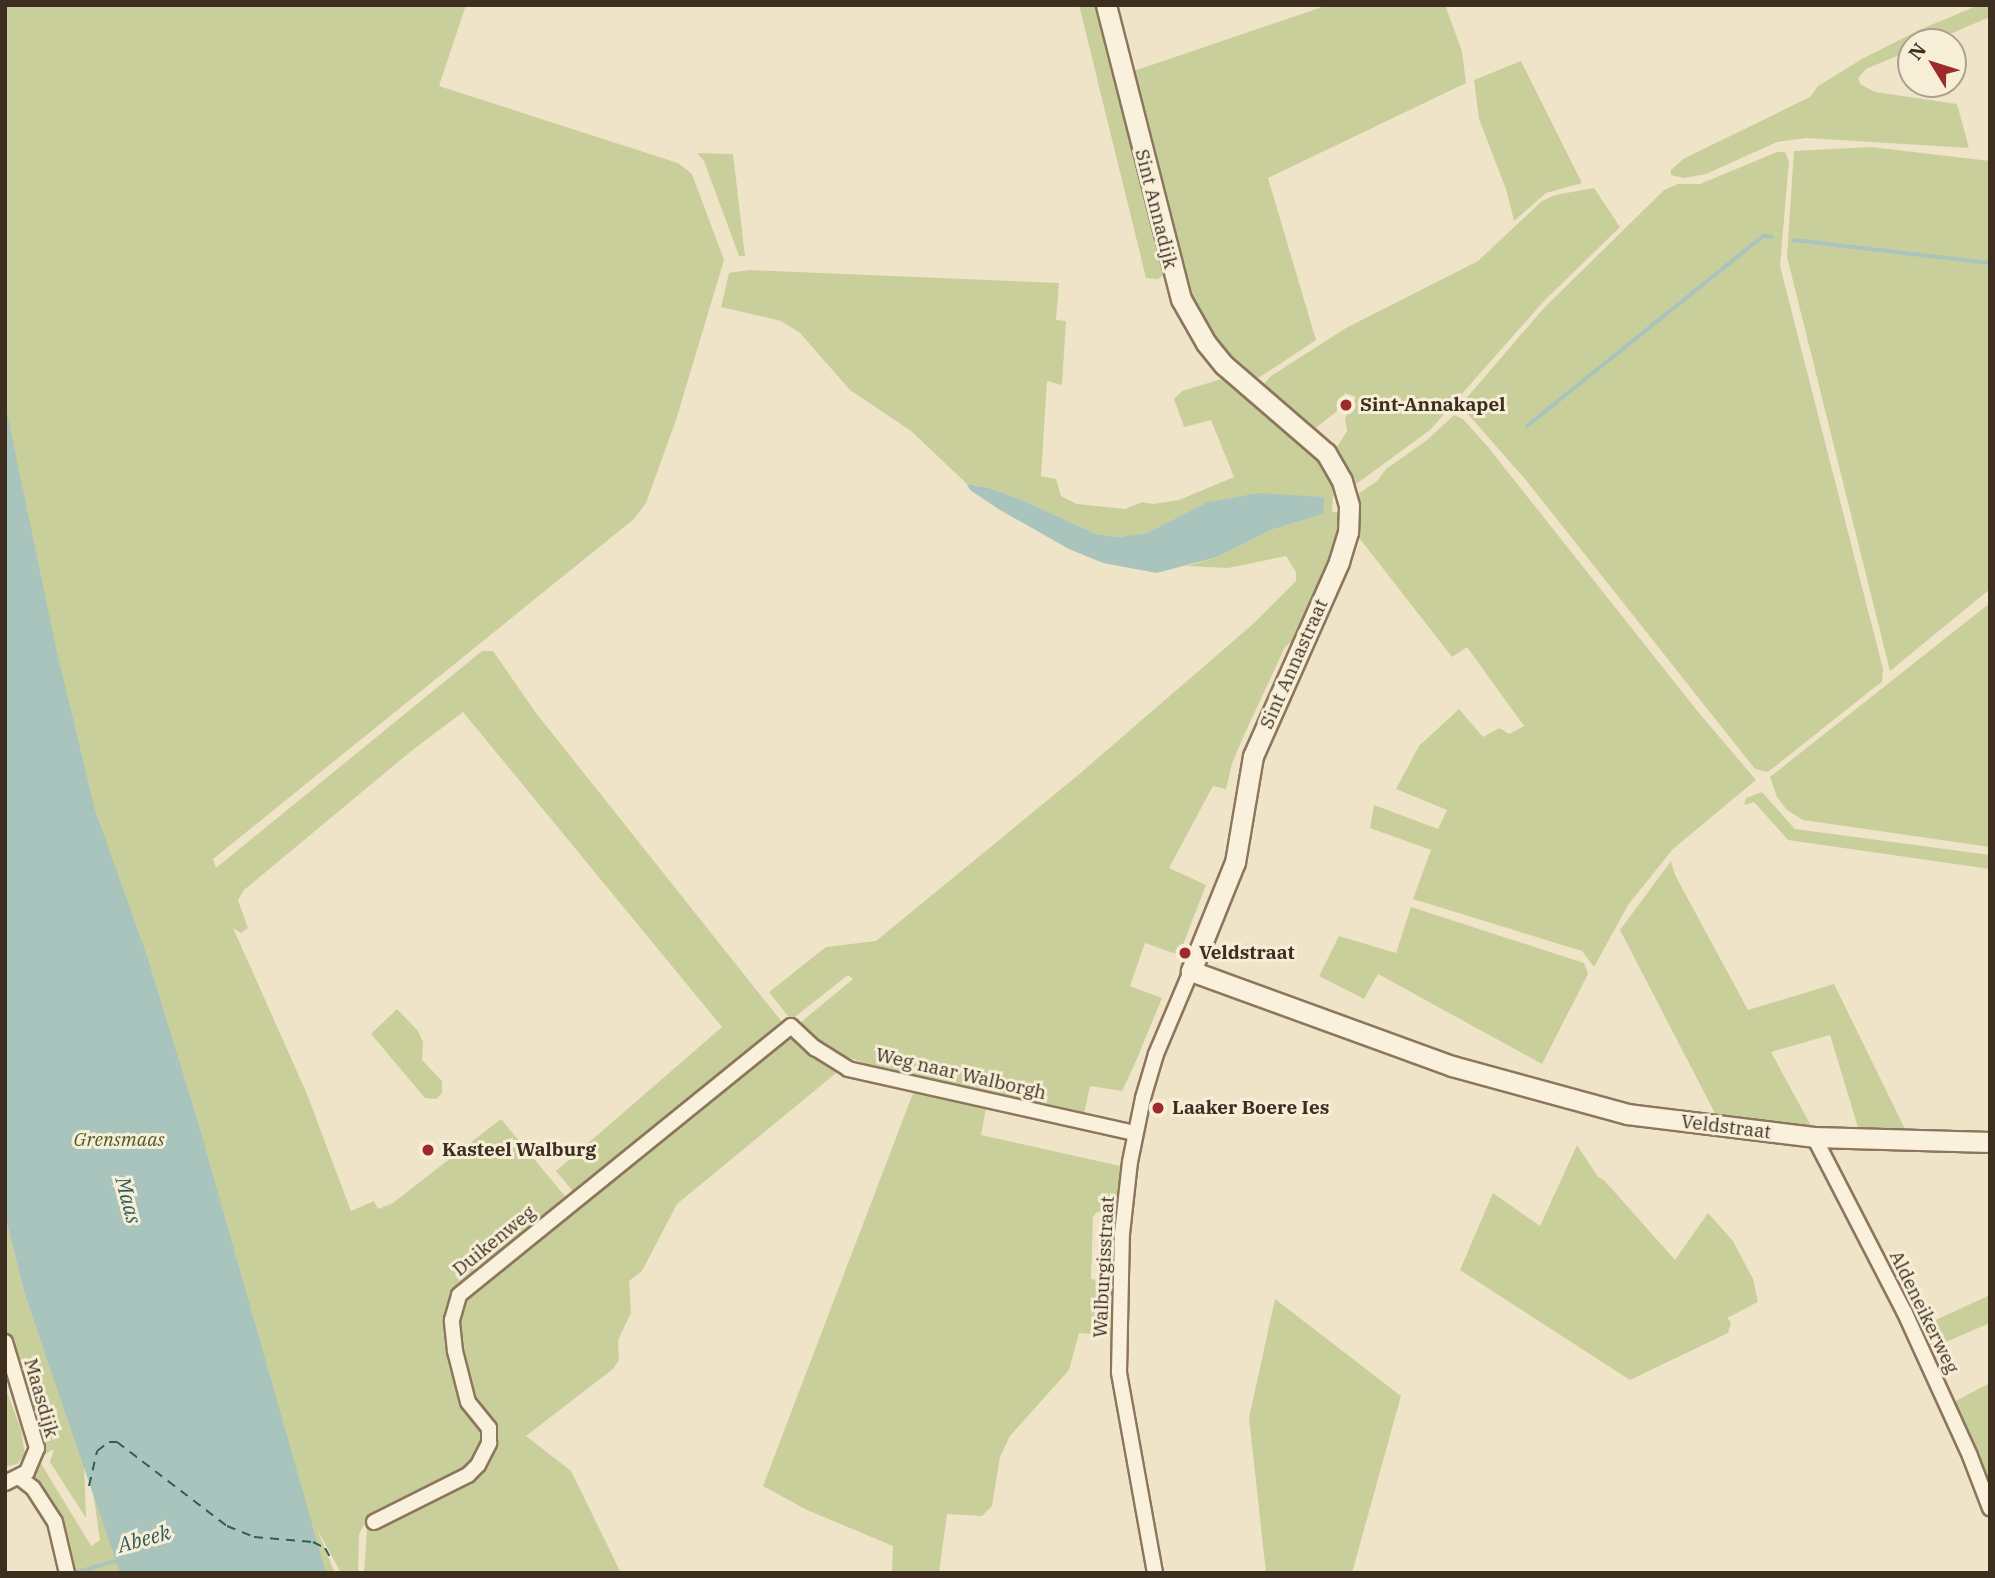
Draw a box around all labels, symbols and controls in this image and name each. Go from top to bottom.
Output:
north arrow [1897,28,1967,98]
text: N [1903,38,1931,65]
street label: Sint Annadijk [1130,147,1182,271]
place label: Sint-Annakapel [1360,394,1505,416]
marker: Sint-Annakapel [1338,397,1354,413]
street label: Sint Annastraat [1255,596,1333,732]
place label: Veldstraat [1199,942,1295,964]
marker: Veldstraat [1177,945,1193,961]
street label: Weg naar Walborgh [873,1043,1049,1105]
place label: Laaker Boere Ies [1172,1097,1329,1119]
marker: Laaker Boere Ies [1150,1100,1166,1116]
street label: Veldstraat [1680,1110,1772,1144]
park label: Grensmaas [73,1129,165,1151]
place label: Kasteel Walburg [442,1139,596,1161]
marker: Kasteel Walburg [420,1142,436,1158]
water label: Maas [111,1174,147,1226]
street label: Walburgisstraat [1089,1196,1119,1338]
street label: Duikenweg [448,1201,540,1281]
street label: Aldeneikerweg [1884,1247,1964,1377]
street label: Maasdijk [19,1356,63,1440]
water label: Abeek [115,1519,173,1557]

